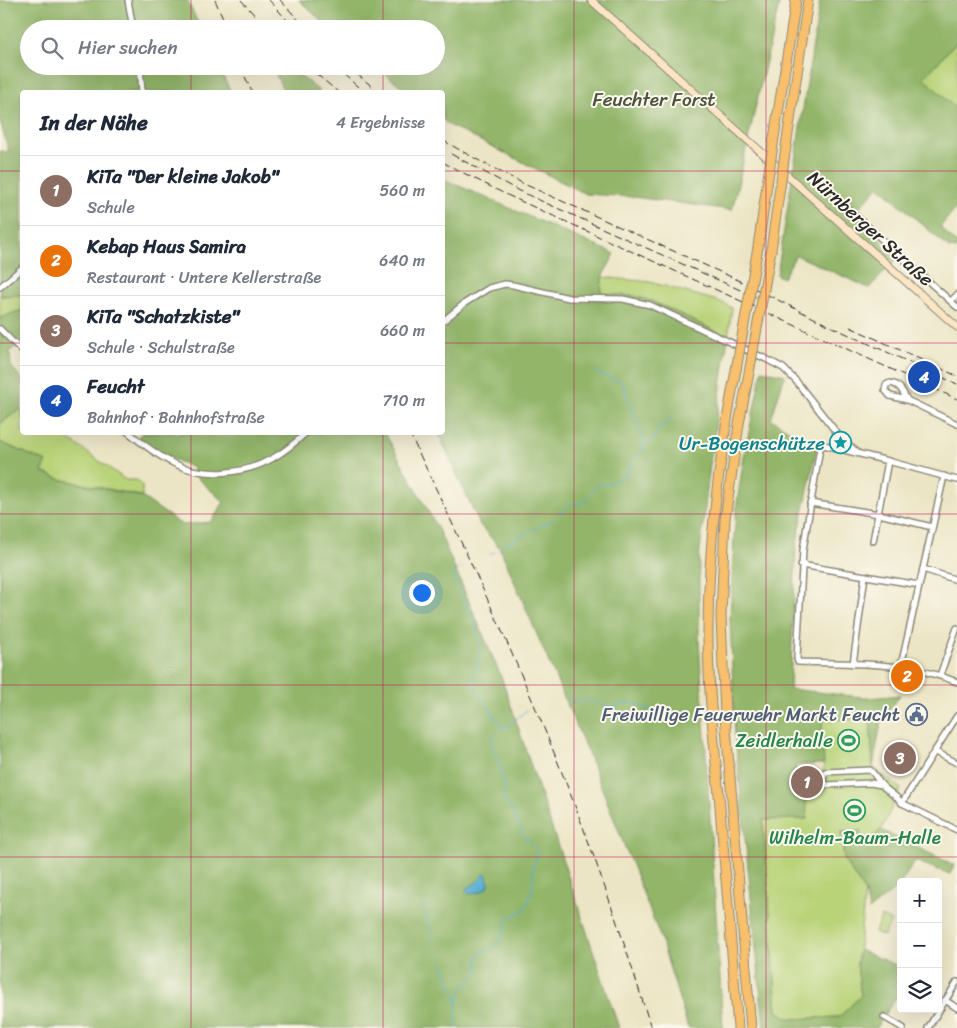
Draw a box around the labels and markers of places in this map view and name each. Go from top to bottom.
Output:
pin: 4 [908,358,940,396]
place label: Ur-Bogenschütze [679,427,825,460]
place icon: Ur-Bogenschütze [829,431,853,455]
pin: 2 [891,657,923,695]
place label: Freiwillige Feuerwehr Markt Feucht [602,698,900,731]
public building icon: Freiwillige Feuerwehr Markt Feucht [904,702,928,726]
place label: Zeidlerhalle [735,724,833,757]
sports icon: Zeidlerhalle [837,728,861,752]
pin: 3 [884,739,916,777]
pin: 1 [791,763,823,801]
sports icon: Wilhelm-Baum-Halle [843,799,867,823]
place label: Wilhelm-Baum-Halle [769,821,941,854]

